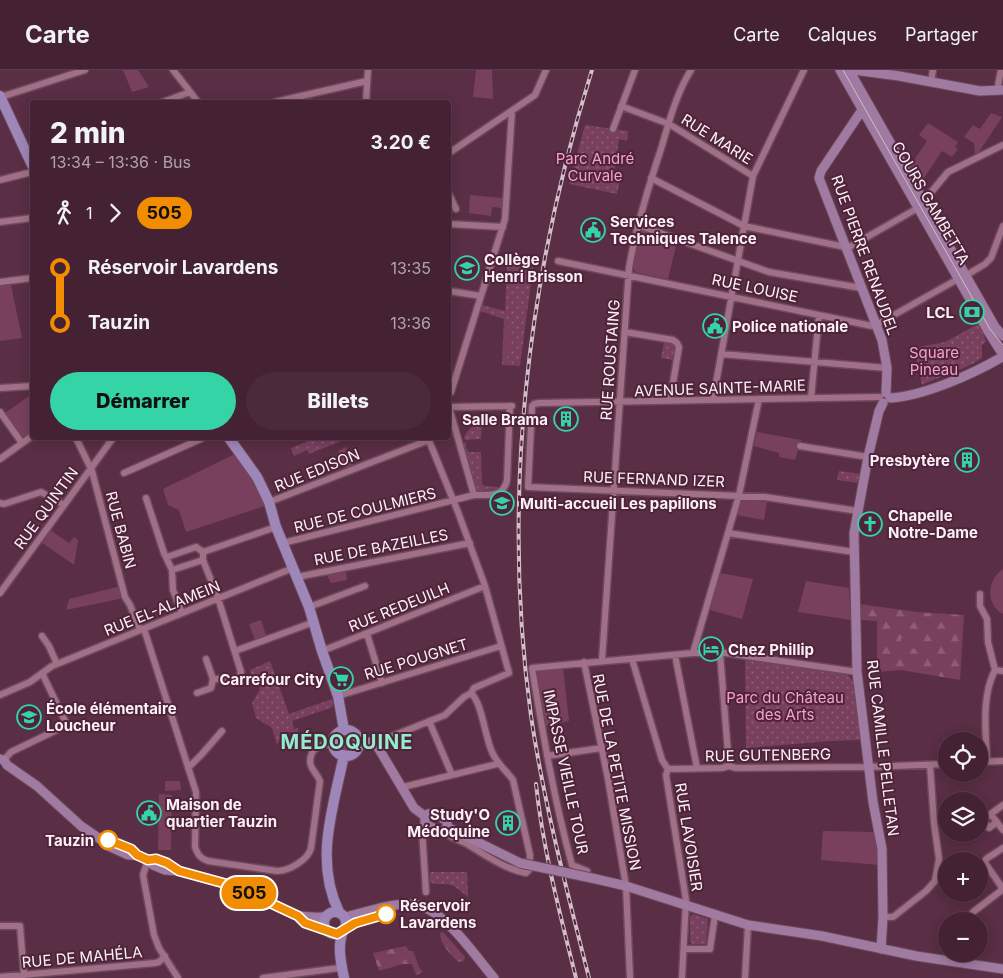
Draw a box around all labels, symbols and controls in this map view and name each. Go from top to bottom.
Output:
text: Carte [25,20,90,49]
text: Carte [733,24,780,45]
text: Calques [808,24,877,45]
text: Partager [905,24,978,45]
street label: RUE MARIE [678,110,756,168]
text: 2 min [50,116,126,150]
text: 3.20 € [371,131,431,154]
street label: COURS GAMBETTA [888,138,974,268]
park label: Parc André Curvale [556,149,634,185]
text: 13:34 – 13:36 · Bus [50,152,191,172]
street label: RUE PIERRE RENAUDEL [827,172,903,338]
icon: walk [50,199,78,227]
icon: forward [101,199,129,227]
text: 505 [147,202,182,223]
text: 1 [86,203,93,223]
place label: Services Techniques Talence [610,212,757,248]
public building icon: Services Techniques Talence [580,217,606,243]
place label: Collège Henri Brisson [484,250,583,286]
school or university icon: Collège Henri Brisson [454,255,480,281]
text: Réservoir Lavardens [88,256,278,279]
text: 13:35 [390,258,431,278]
street label: RUE LOUISE [710,270,800,306]
street label: RUE ROUSTAING [596,299,624,421]
bank icon: LCL [959,299,985,325]
place label: LCL [926,303,954,322]
text: Tauzin [88,311,150,334]
text: 13:36 [390,313,431,333]
public building icon: Police nationale [702,313,728,339]
place label: Police nationale [732,317,848,336]
park label: Square Pineau [909,343,959,379]
button: Démarrer [50,372,236,430]
button: Billets [246,372,431,430]
street label: AVENUE SAINTE-MARIE [634,376,806,400]
building icon: Salle Brama [553,406,579,432]
place label: Salle Brama [462,410,548,429]
street label: RUE EDISON [272,444,362,496]
building icon: Presbytère [954,447,980,473]
place label: Presbytère [870,451,950,470]
street label: RUE QUINTIN [10,463,82,553]
street label: RUE FERNAND IZER [583,467,725,491]
street label: RUE DE COULMIERS [292,483,438,537]
street label: RUE BABIN [102,489,140,571]
school or university icon: Multi-accueil Les papillons [489,490,515,516]
place label: Multi-accueil Les papillons [520,494,717,513]
place label: Chapelle Notre-Dame [888,506,978,542]
church icon: Chapelle Notre-Dame [857,511,883,537]
street label: RUE DE BAZEILLES [312,525,450,569]
street label: RUE EL-ALAMEIN [101,576,223,640]
street label: RUE REDEUILH [346,578,452,636]
street label: RUE POUGNET [362,634,470,684]
hotel icon: Chez Phillip [698,636,724,662]
place label: Chez Phillip [728,640,814,659]
street label: RUE CAMILLE PELLETAN [863,659,903,837]
supermarket icon: Carrefour City [328,666,354,692]
place label: Carrefour City [219,670,324,689]
street label: RUE DE LA PETITE MISSION [589,672,645,872]
street label: IMPASSE VIEILLE TOUR [539,688,593,856]
park label: Parc du Château des Arts [726,688,844,724]
place label: École élémentaire Loucheur [46,699,177,735]
school or university icon: École élémentaire Loucheur [16,704,42,730]
district label: MÉDOQUINE [281,729,413,754]
map controls [938,732,988,962]
button: locate [938,732,988,782]
street label: RUE GUTENBERG [705,744,831,766]
street label: RUE LAVOISIER [671,781,707,893]
button: layers [938,792,988,842]
place label: Maison de quartier Tauzin [166,795,277,831]
public building icon: Maison de quartier Tauzin [136,800,162,826]
place label: Study'O Médoquine [407,805,490,841]
building icon: Study'O Médoquine [495,810,521,836]
marker: Tauzin [98,830,118,850]
place label: Tauzin [45,831,94,850]
button: + [938,852,988,902]
line badge: 505 [220,877,278,909]
text: 505 [231,882,267,903]
place label: Réservoir Lavardens [400,896,476,932]
marker: Réservoir Lavardens [376,904,396,924]
button: − [938,912,988,962]
street label: RUE DE MAHÉLA [21,942,143,972]

